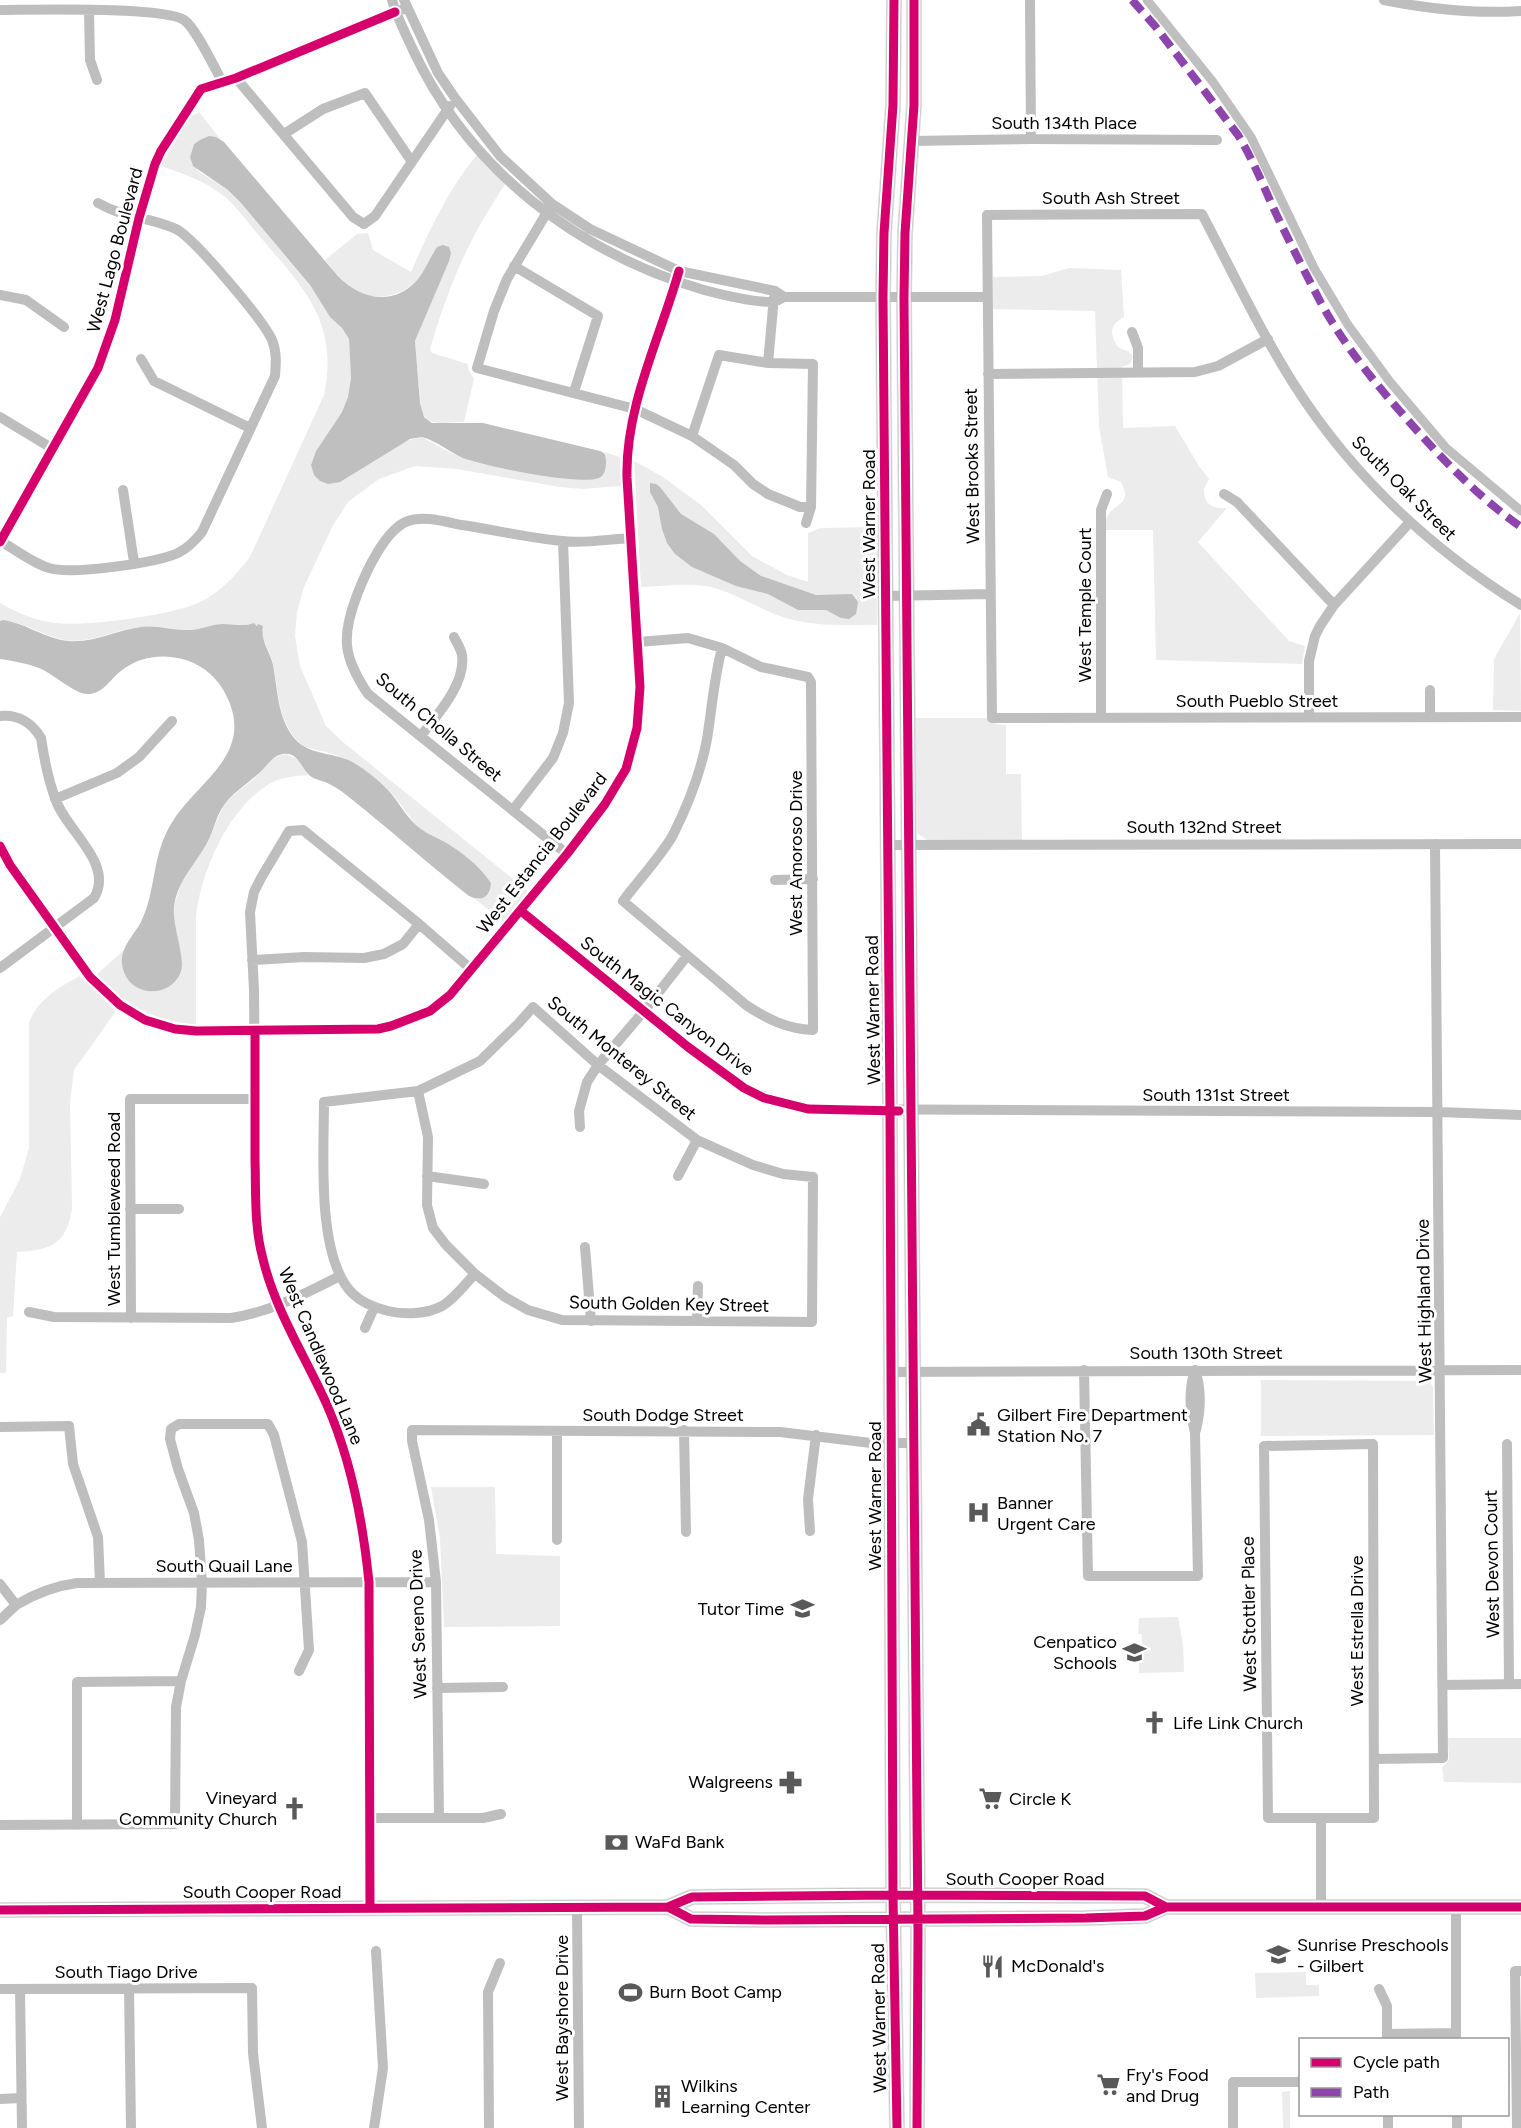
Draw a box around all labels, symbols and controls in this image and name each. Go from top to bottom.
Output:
street label: South 134th Place [991,112,1137,134]
street label: West Lago Boulevard [82,165,148,335]
street label: South Ash Street [1042,187,1180,209]
street label: West Brooks Street [960,388,984,544]
street label: South Oak Street [1347,431,1461,545]
street label: West Warner Road [858,449,880,599]
street label: West Temple Court [1074,527,1096,683]
street label: South Cholla Street [371,668,507,786]
street label: South Pueblo Street [1176,690,1339,712]
street label: West Estancia Boulevard [472,768,612,938]
street label: West Amoroso Drive [785,770,807,936]
street label: South 132nd Street [1126,816,1282,838]
street label: South Magic Canyon Drive [576,931,758,1081]
street label: West Warner Road [861,935,885,1085]
street label: South Monterey Street [543,991,701,1125]
street label: South 131st Street [1142,1084,1290,1106]
street label: West Tumbleweed Road [103,1112,125,1306]
street label: West Highland Drive [1412,1219,1436,1383]
street label: West Candlewood Lane [274,1264,368,1448]
street label: South Golden Key Street [569,1291,770,1317]
street label: South 130th Street [1129,1342,1283,1364]
street label: South Dodge Street [582,1404,744,1426]
place label: Gilbert Fire Department Station No. 7 [997,1404,1188,1447]
public building icon: Gilbert Fire Department Station No. 7 [966,1412,992,1438]
street label: West Warner Road [864,1421,886,1571]
street label: West Devon Court [1480,1489,1504,1638]
place label: Banner Urgent Care [997,1492,1096,1535]
hospital icon: Banner Urgent Care [966,1500,992,1526]
street label: West Stottler Place [1237,1536,1261,1692]
street label: West Sereno Drive [404,1549,432,1699]
street label: South Quail Lane [155,1555,293,1577]
street label: West Estrella Drive [1346,1555,1368,1706]
school or university icon: Tutor Time [789,1596,815,1622]
place label: Tutor Time [698,1598,784,1620]
place label: Cenpatico Schools [1033,1631,1117,1674]
school or university icon: Cenpatico Schools [1122,1639,1148,1665]
church icon: Life Link Church [1142,1710,1168,1736]
place label: Life Link Church [1173,1712,1303,1734]
pharmacy icon: Walgreens [778,1769,804,1795]
place label: Walgreens [689,1771,773,1793]
supermarket icon: Circle K [978,1786,1004,1812]
place label: Vineyard Community Church [119,1787,277,1830]
place label: Circle K [1009,1788,1071,1810]
church icon: Vineyard Community Church [282,1795,308,1821]
bank icon: WaFd Bank [604,1829,630,1855]
place label: WaFd Bank [635,1831,725,1853]
street label: South Cooper Road [945,1868,1105,1890]
street label: South Cooper Road [182,1881,342,1903]
place label: Sunrise Preschools - Gilbert [1297,1934,1449,1977]
street label: West Bayshore Drive [551,1935,573,2101]
school or university icon: Sunrise Preschools - Gilbert [1266,1942,1292,1968]
street label: West Warner Road [867,1943,891,2093]
restaurant icon: McDonald's [980,1953,1006,1979]
place label: McDonald's [1011,1955,1105,1977]
street label: South Tiago Drive [54,1961,198,1983]
sports icon: Burn Boot Camp [618,1979,644,2005]
place label: Burn Boot Camp [649,1981,782,2003]
legend [1299,2038,1509,2116]
text: Cycle path [1353,2051,1440,2073]
place label: Fry's Food and Drug [1126,2064,1209,2107]
supermarket icon: Fry's Food and Drug [1095,2072,1121,2098]
place label: Wilkins Learning Center [681,2075,810,2118]
text: Path [1353,2081,1389,2103]
building icon: Wilkins Learning Center [650,2083,676,2109]

